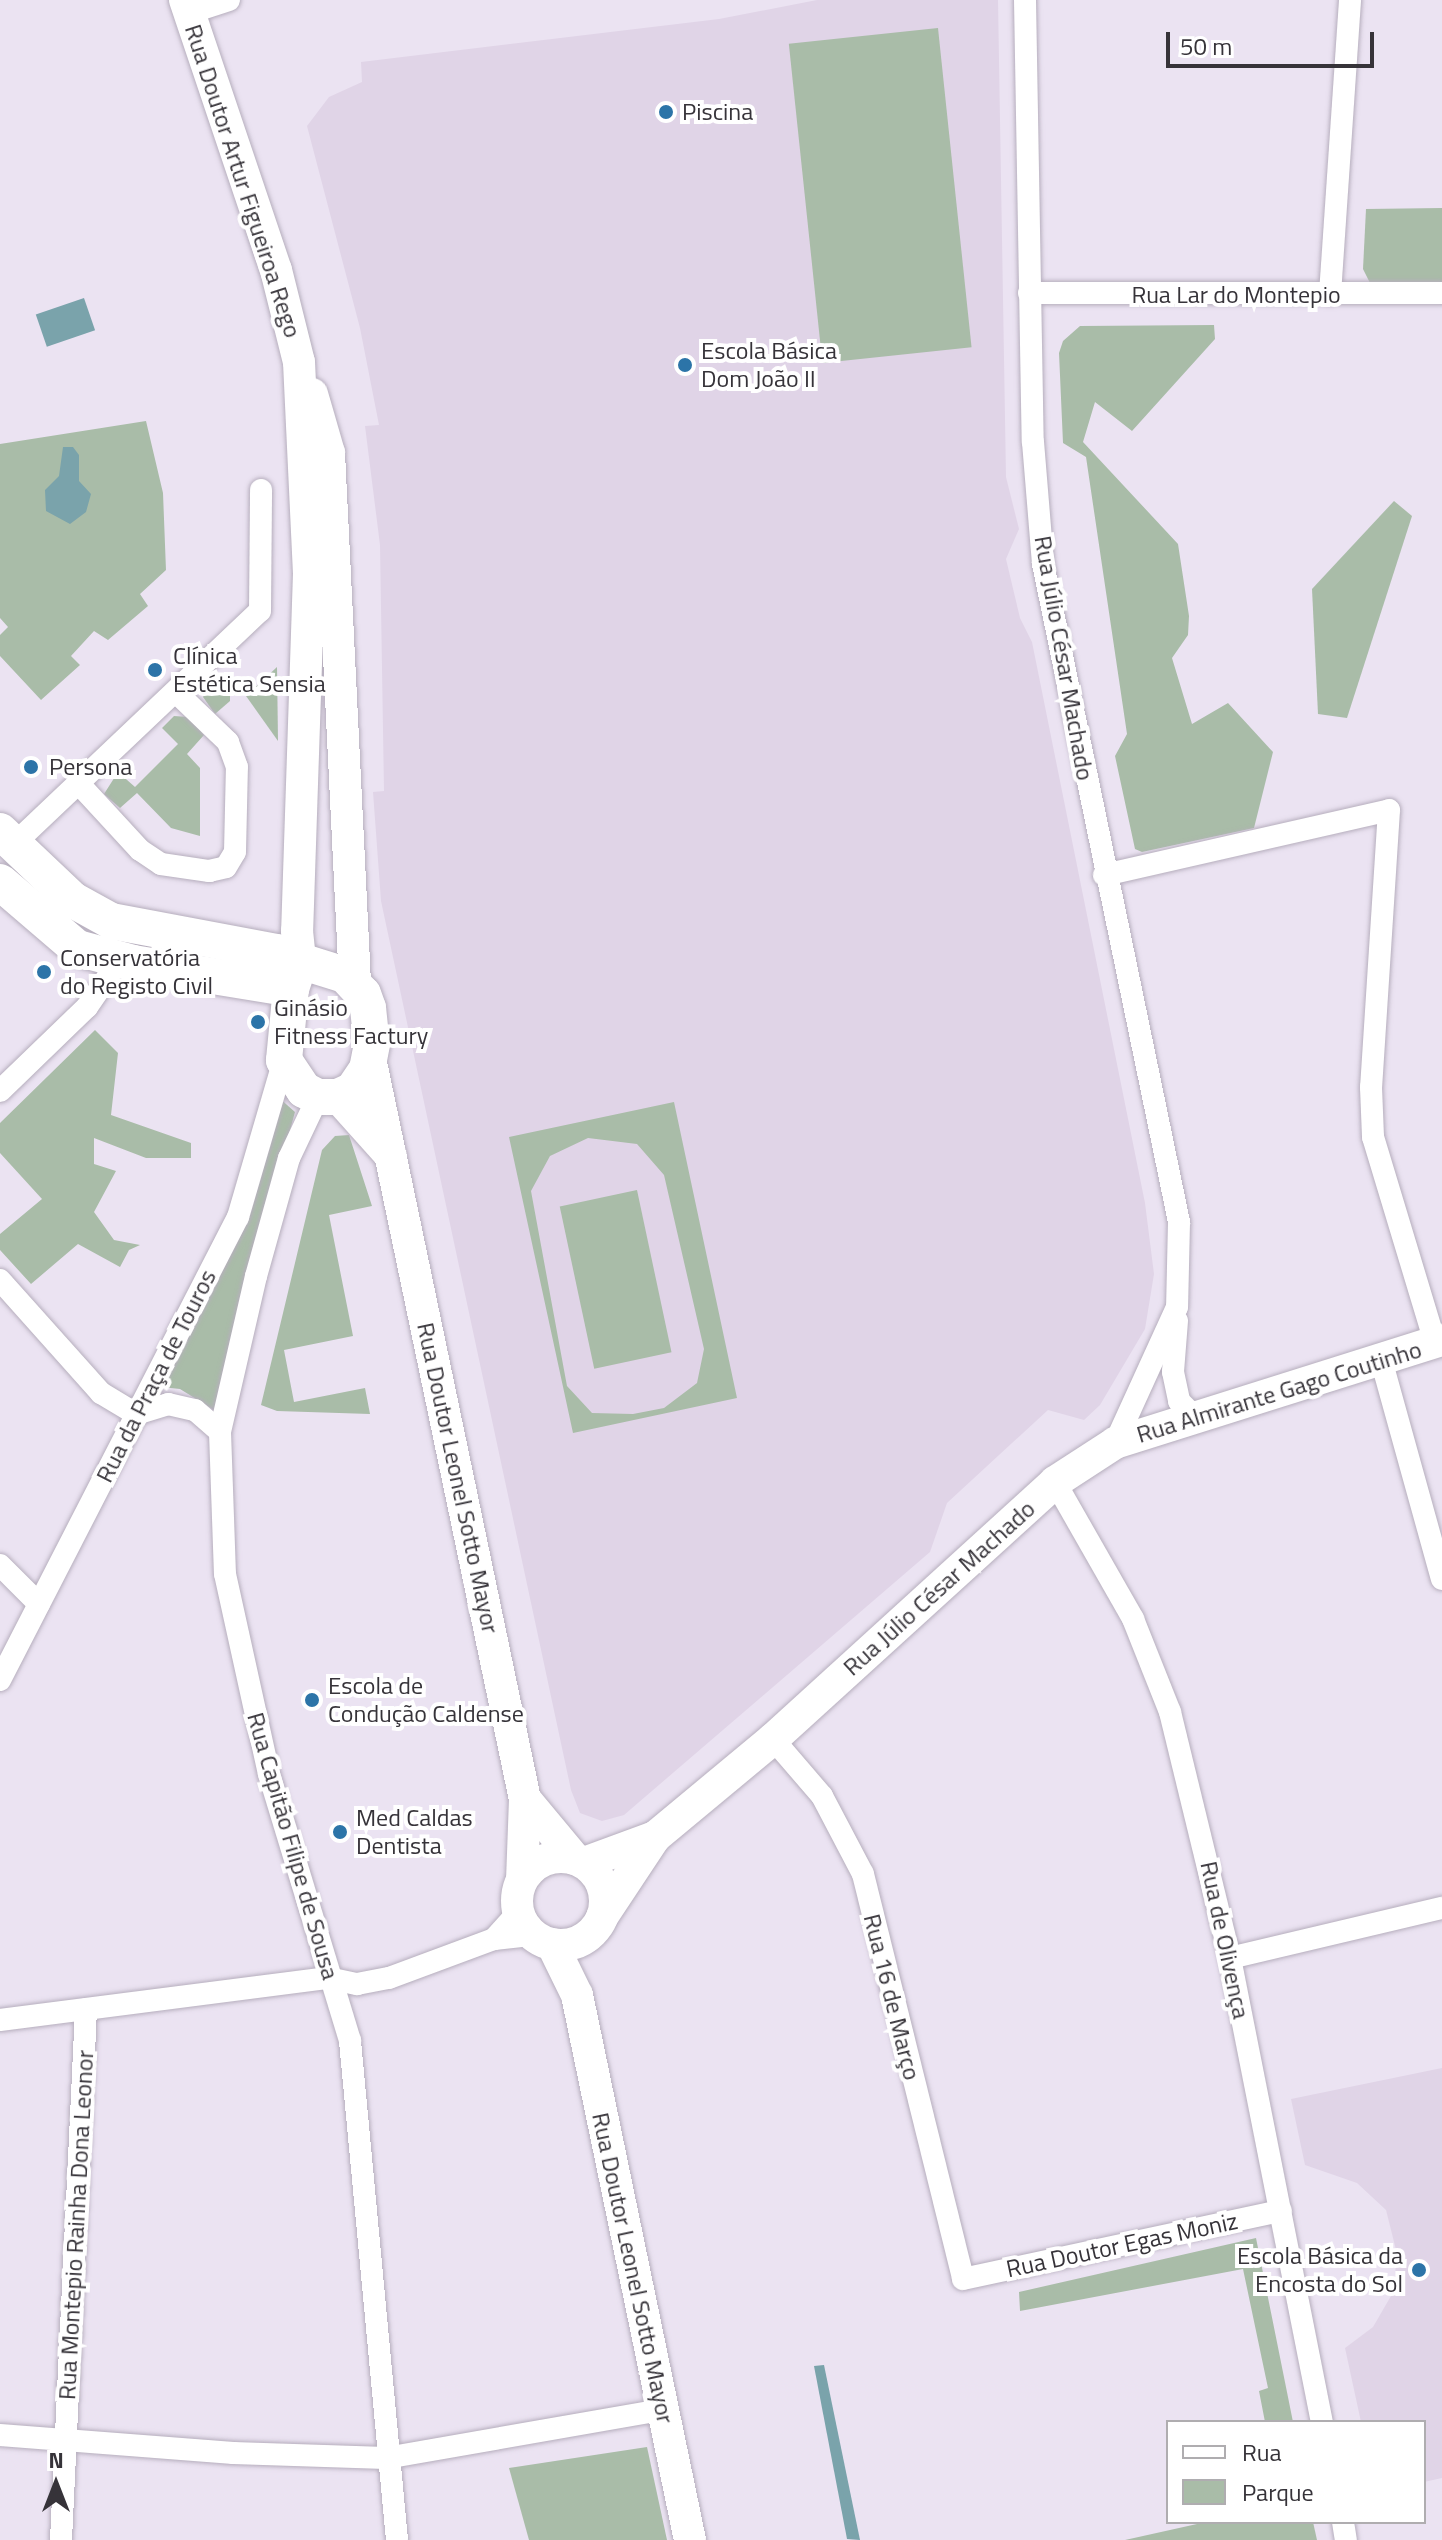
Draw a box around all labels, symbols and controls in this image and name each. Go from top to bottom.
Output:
scale bar [1170,16,1378,66]
street label: Rua Doutor Artur Figueiroa Rego [179,21,307,341]
text: 50 m [1180,28,1232,64]
place label: Piscina [682,98,753,126]
marker: Piscina [657,103,675,121]
street label: Rua Lar do Montepio [1131,281,1341,309]
place label: Escola Básica Dom João II [701,337,837,393]
marker: Escola Básica Dom João II [676,356,694,374]
street label: Rua Júlio César Machado [1028,533,1100,783]
place label: Clínica Estética Sensia [173,642,326,698]
marker: Clínica Estética Sensia [144,659,166,681]
place label: Persona [49,753,132,781]
marker: Persona [20,756,42,778]
place label: Conservatória do Registo Civil [60,944,213,1000]
marker: Conservatória do Registo Civil [35,963,53,981]
place label: Ginásio Fitness Factury [274,994,428,1050]
marker: Ginásio Fitness Factury [249,1013,267,1031]
street label: Rua da Praça de Touros [90,1265,222,1487]
street label: Rua Doutor Leonel Sotto Mayor [411,1320,505,1636]
street label: Rua Almirante Gago Coutinho [1133,1335,1425,1449]
street label: Rua Júlio César Machado [837,1494,1041,1682]
place label: Escola de Condução Caldense [328,1672,524,1728]
marker: Escola de Condução Caldense [303,1691,321,1709]
street label: Rua Capitão Filipe de Sousa [241,1709,345,1983]
place label: Med Caldas Dentista [356,1804,473,1860]
marker: Med Caldas Dentista [331,1823,349,1841]
street label: Rua de Olivença [1194,1859,1256,2021]
street label: Rua 16 de Março [857,1911,927,2083]
street label: Rua Montepio Rainha Dona Leonor [52,2049,100,2401]
street label: Rua Doutor Leonel Sotto Mayor [586,2110,680,2426]
street label: Rua Doutor Egas Moniz [1004,2206,1240,2284]
place label: Escola Básica da Encosta do Sol [1237,2242,1403,2298]
marker: Escola Básica da Encosta do Sol [1410,2261,1428,2279]
legend [1166,2420,1426,2524]
text: Rua [1242,2434,1281,2470]
text: N [48,2443,64,2477]
north arrow [16,2444,96,2524]
text: Parque [1242,2474,1314,2510]

